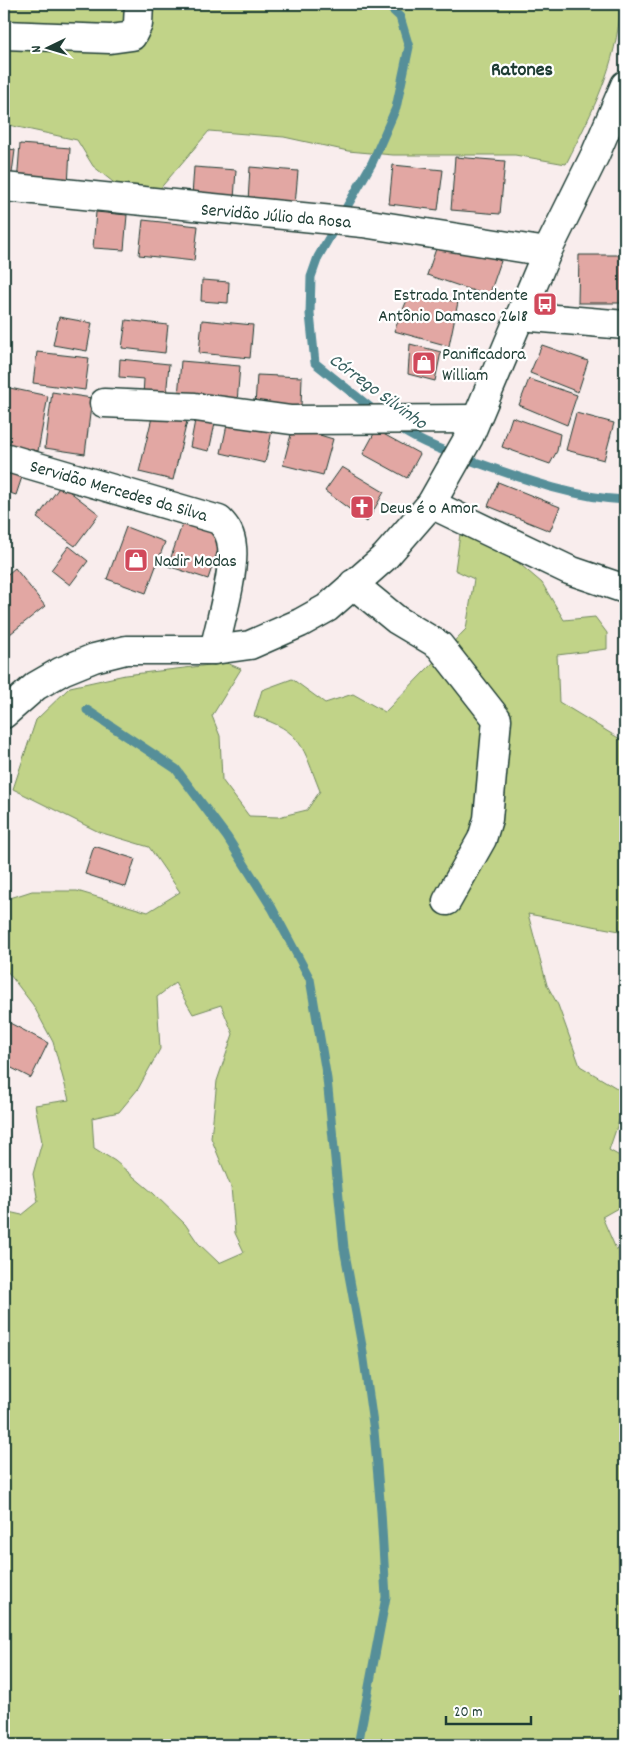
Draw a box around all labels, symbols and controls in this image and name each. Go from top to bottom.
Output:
north arrow [22,22,72,72]
text: N [27,45,47,53]
district label: Ratones [491,57,553,85]
street label: Servidão Júlio da Rosa [200,198,352,237]
place label: Estrada Intendente Antônio Damasco 2618 [378,284,528,330]
bus stop icon: Estrada Intendente Antônio Damasco 2618 [532,291,558,317]
place label: Panificadora William [442,343,526,389]
water label: Córrego Silvinho [322,348,433,439]
shop icon: Panificadora William [411,350,437,376]
street label: Servidão Mercedes da Silva [27,455,211,530]
church icon: Deus é o Amor [349,494,375,520]
place label: Deus é o Amor [380,497,478,522]
shop icon: Nadir Modas [123,547,149,573]
place label: Nadir Modas [154,550,237,575]
scale bar [446,1694,532,1726]
text: 20 m [454,1702,482,1724]

